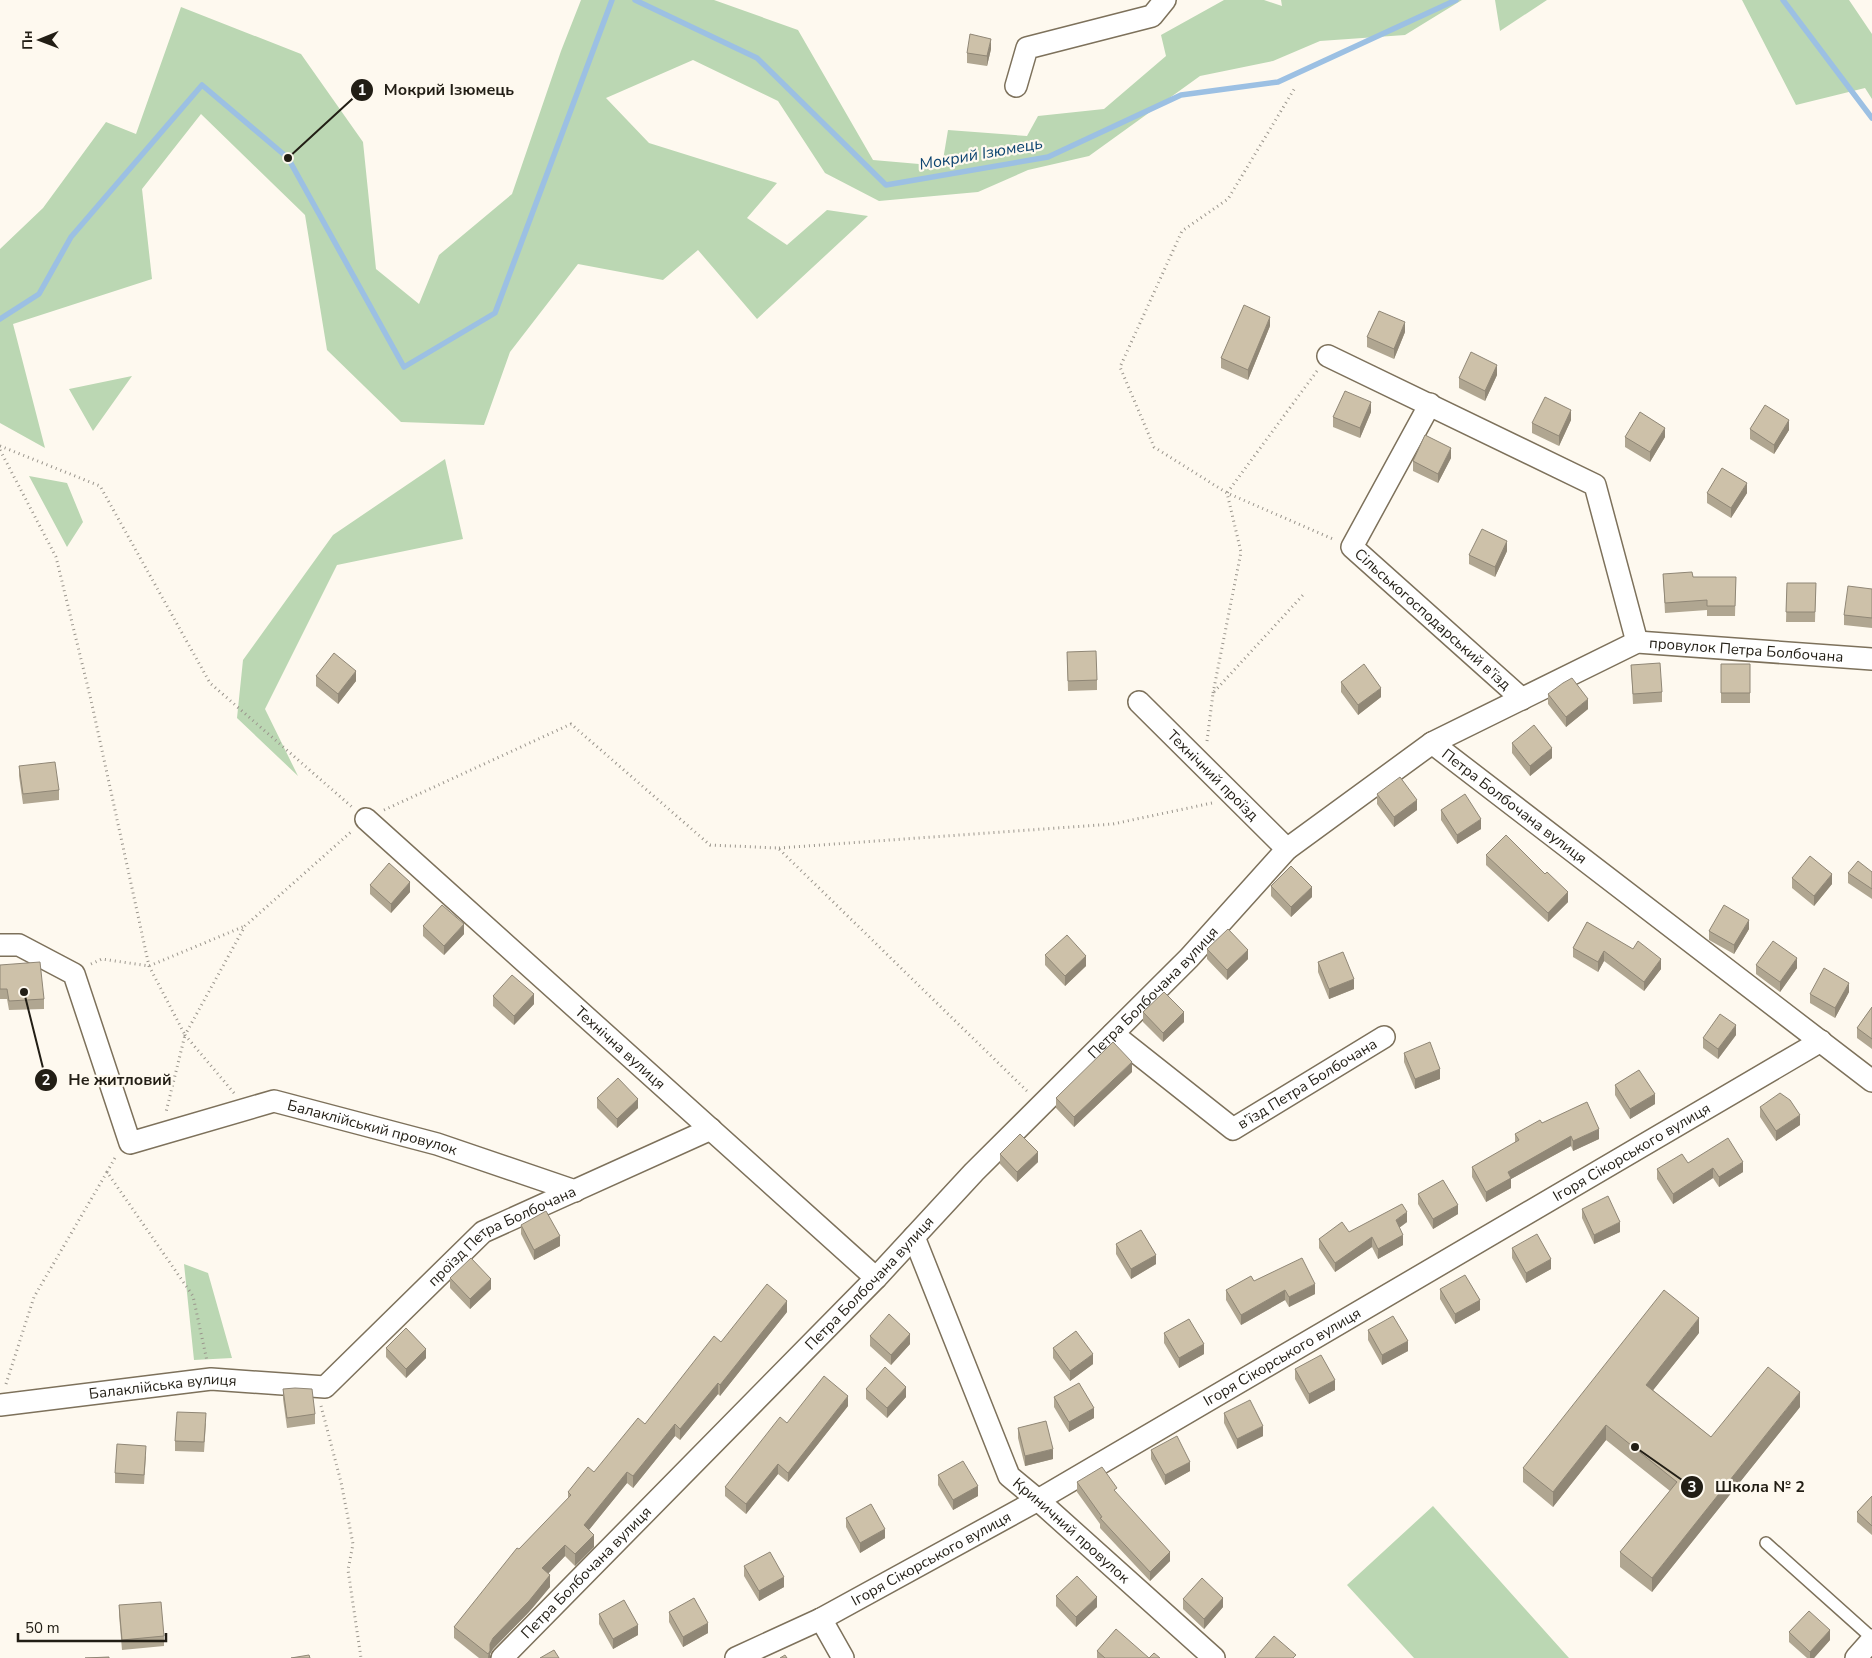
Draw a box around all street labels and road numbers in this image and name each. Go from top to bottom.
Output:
street label: Сільськогосподарський в’їзд [1350,544,1515,694]
street label: провулок Петра Болбочана [1648,633,1844,667]
street label: Технічний проїзд [1163,726,1263,825]
street label: Петра Болбочана вулиця [1438,744,1591,868]
street label: Петра Болбочана вулиця [1083,922,1223,1063]
street label: Технічна вулиця [571,1002,670,1094]
street label: в’їзд Петра Болбочана [1234,1034,1381,1134]
street label: Балаклійський провулок [285,1095,460,1160]
street label: Ігоря Сікорського вулиця [1549,1098,1714,1206]
street label: проїзд Петра Болбочана [424,1181,579,1291]
street label: Петра Болбочана вулиця [801,1212,938,1354]
street label: Ігоря Сікорського вулиця [1200,1303,1365,1411]
street label: Балаклійська вулиця [88,1369,237,1404]
street label: Криничний провулок [1009,1473,1134,1588]
street label: Петра Болбочана вулиця [517,1502,656,1643]
street label: Ігоря Сікорського вулиця [848,1507,1014,1611]

